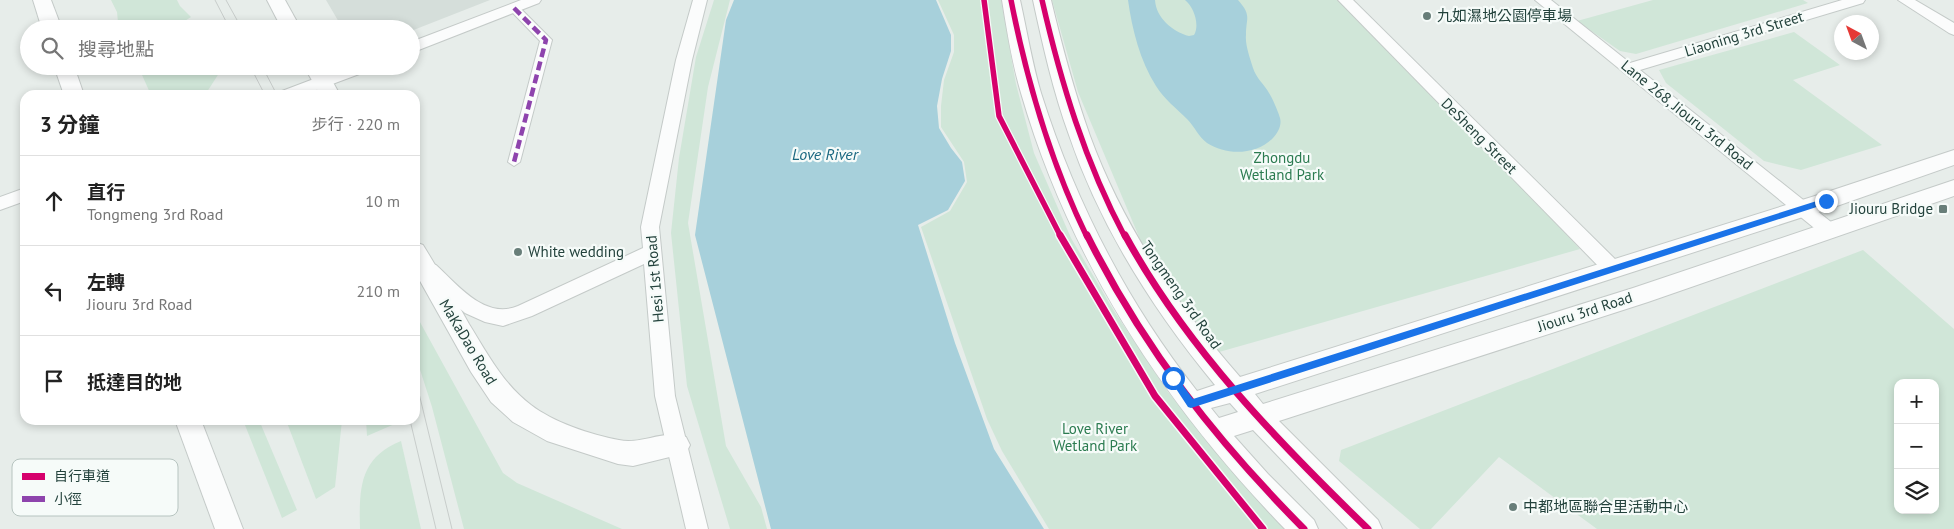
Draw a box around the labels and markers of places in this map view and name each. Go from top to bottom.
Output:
place label: 九如濕地公園停車場 [1437,6,1572,25]
marker: 九如濕地公園停車場 [1421,10,1433,22]
place label: Jiouru Bridge [1849,199,1933,218]
marker: Jiouru Bridge [1937,203,1949,215]
place label: White wedding [528,242,624,261]
marker: White wedding [512,246,524,258]
place label: 中都地區聯合里活動中心 [1523,497,1688,516]
marker: 中都地區聯合里活動中心 [1507,501,1519,513]

